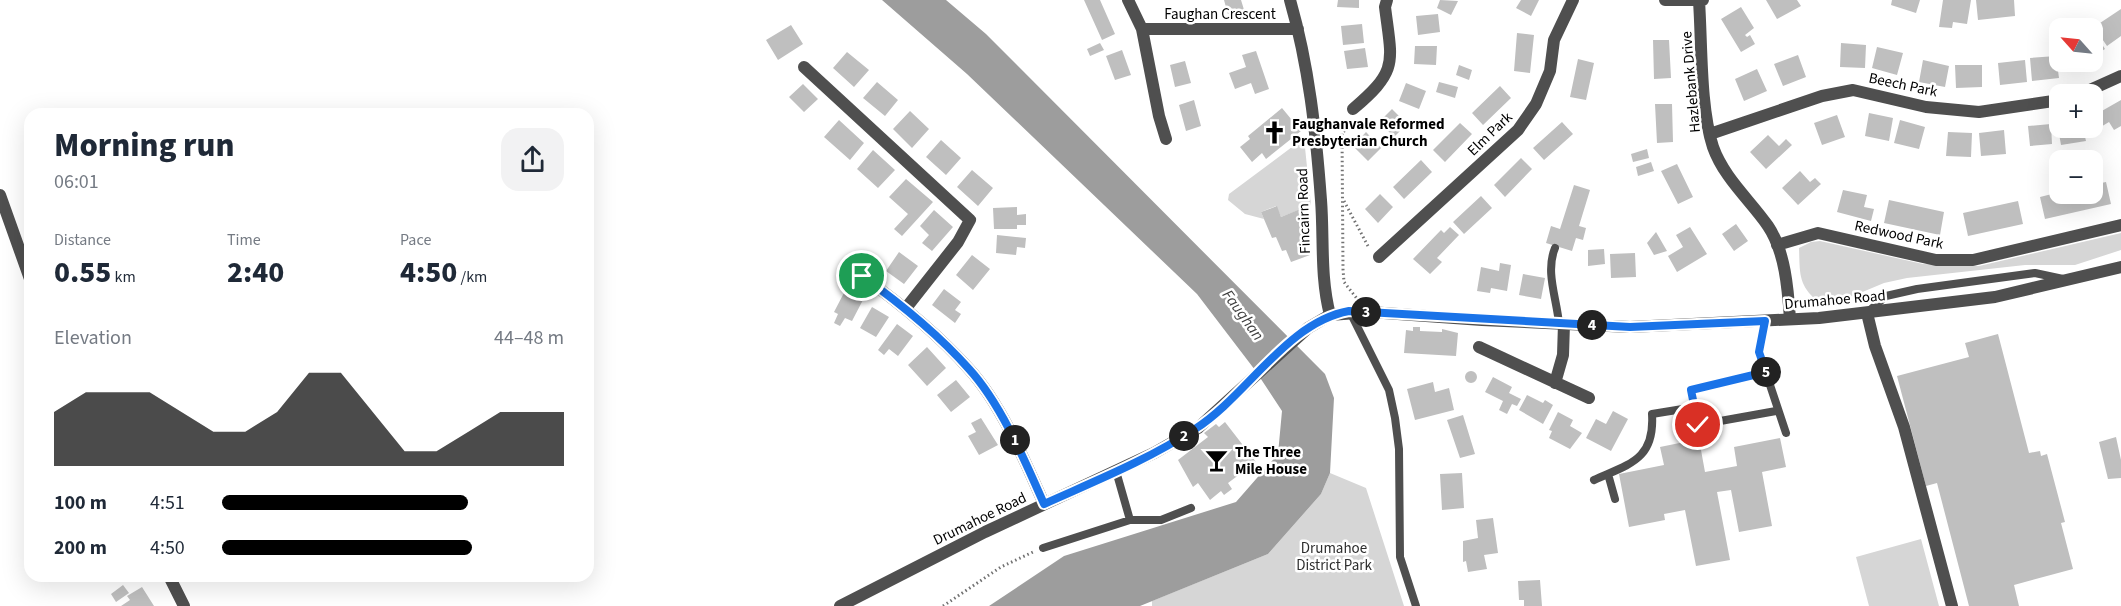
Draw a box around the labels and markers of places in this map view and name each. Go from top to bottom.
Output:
place label: Faughanvale Reformed Presbyterian Church [1292,114,1445,152]
church icon: Faughanvale Reformed Presbyterian Church [1261,120,1287,146]
pin [836,250,887,301]
pin: 3 [1351,297,1381,327]
pin: 4 [1577,310,1607,340]
pin: 5 [1751,357,1781,387]
pin [1672,399,1723,450]
pin: 2 [1169,421,1199,451]
pin: 1 [1000,425,1030,455]
place label: The Three Mile House [1235,442,1307,480]
bar icon: The Three Mile House [1204,448,1230,474]

